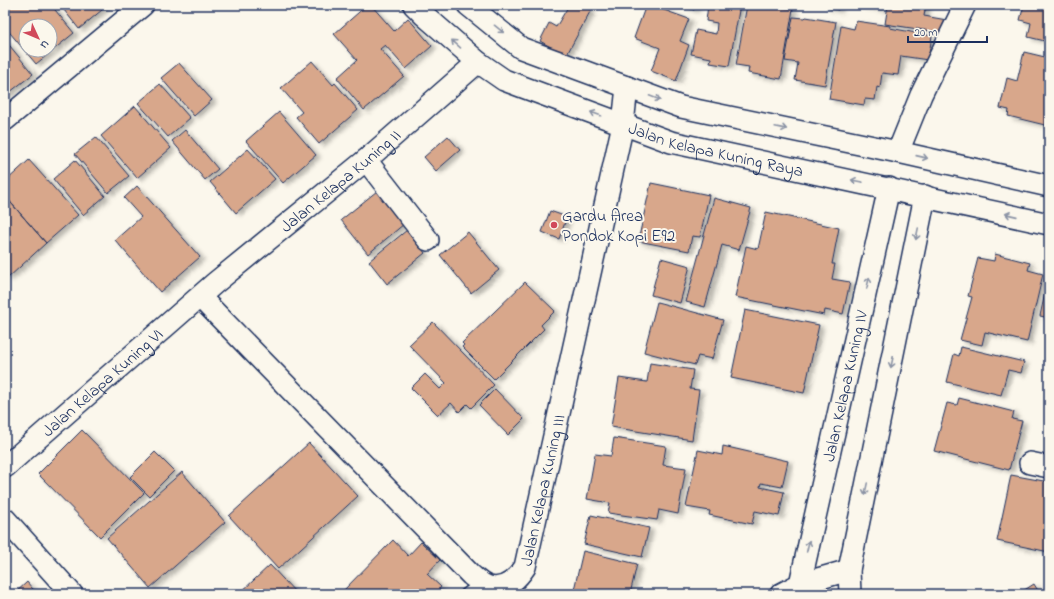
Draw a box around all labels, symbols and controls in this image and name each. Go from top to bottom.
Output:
north arrow [18,18,58,58]
scale bar [908,18,987,44]
text: 20 m [914,24,937,42]
one-way arrow [493,25,504,34]
text: U [36,36,53,52]
one-way arrow [451,39,461,48]
one-way arrow [649,94,661,102]
one-way arrow [590,109,602,117]
street label: Jalan Kelapa Kuning Raya [625,116,806,184]
street label: Jalan Kelapa Kuning II [275,124,407,239]
one-way arrow [775,124,788,132]
one-way arrow [916,154,929,162]
one-way arrow [850,177,863,185]
place label: Gardu Area Pondok Kopi E92 [562,204,675,249]
one-way arrow [1005,211,1018,219]
marker: Gardu Area Pondok Kopi E92 [549,220,559,230]
one-way arrow [913,227,921,240]
one-way arrow [864,277,872,290]
street label: Jalan Kelapa Kuning IV [817,307,875,464]
street label: Jalan Kelapa Kuning VI [37,323,169,443]
one-way arrow [887,355,895,368]
street label: Jalan Kelapa Kuning III [515,412,572,568]
one-way arrow [861,482,869,495]
one-way arrow [805,540,813,553]

